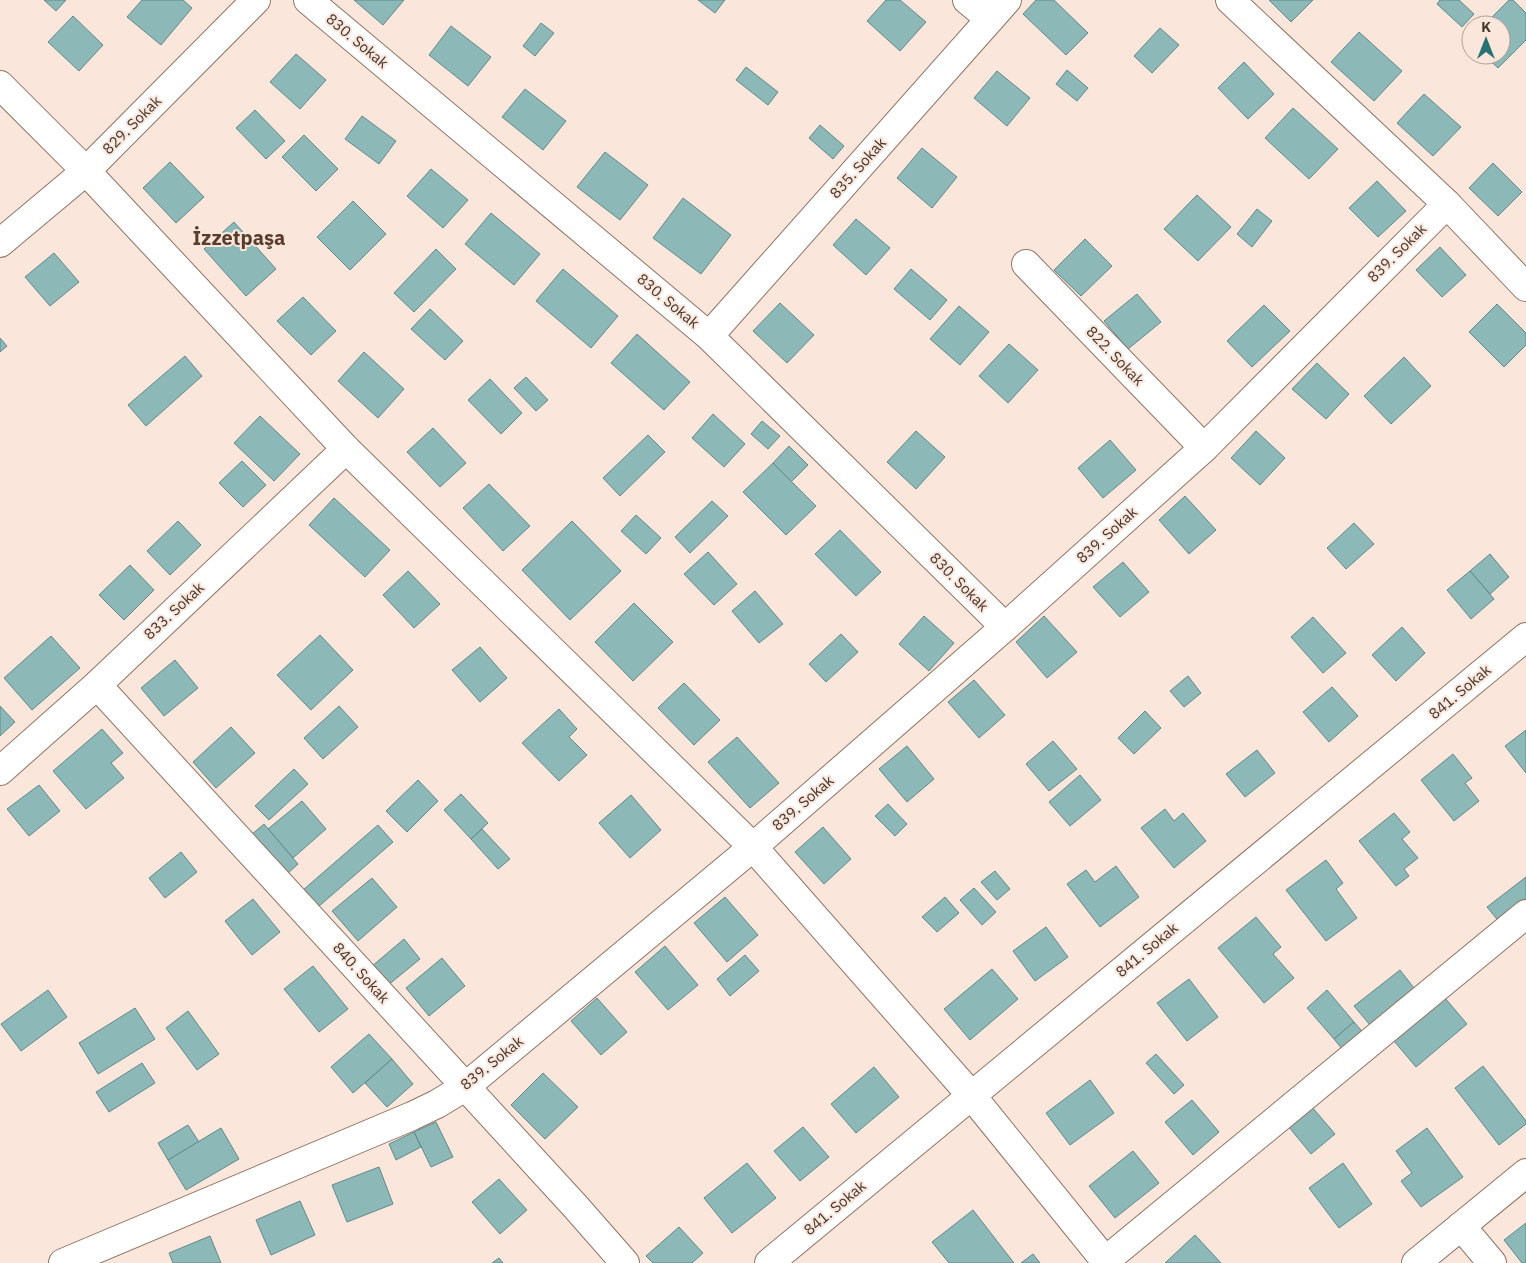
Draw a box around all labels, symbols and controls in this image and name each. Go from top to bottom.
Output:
street label: 830. Sokak [322,9,392,72]
north arrow [1461,15,1511,65]
text: K [1481,18,1491,36]
street label: 829. Sokak [98,91,165,158]
street label: 835. Sokak [825,133,890,202]
street label: 839. Sokak [1363,219,1430,286]
district label: İzzetpaşa [192,224,286,251]
street label: 830. Sokak [633,269,703,332]
street label: 822. Sokak [1082,322,1148,389]
street label: 839. Sokak [1072,502,1141,567]
street label: 830. Sokak [926,548,993,615]
street label: 833. Sokak [140,578,208,643]
street label: 841. Sokak [1425,660,1495,723]
street label: 839. Sokak [768,771,837,835]
street label: 841. Sokak [1112,918,1182,981]
street label: 840. Sokak [329,938,394,1007]
street label: 839. Sokak [456,1031,527,1094]
street label: 841. Sokak [800,1176,870,1239]

